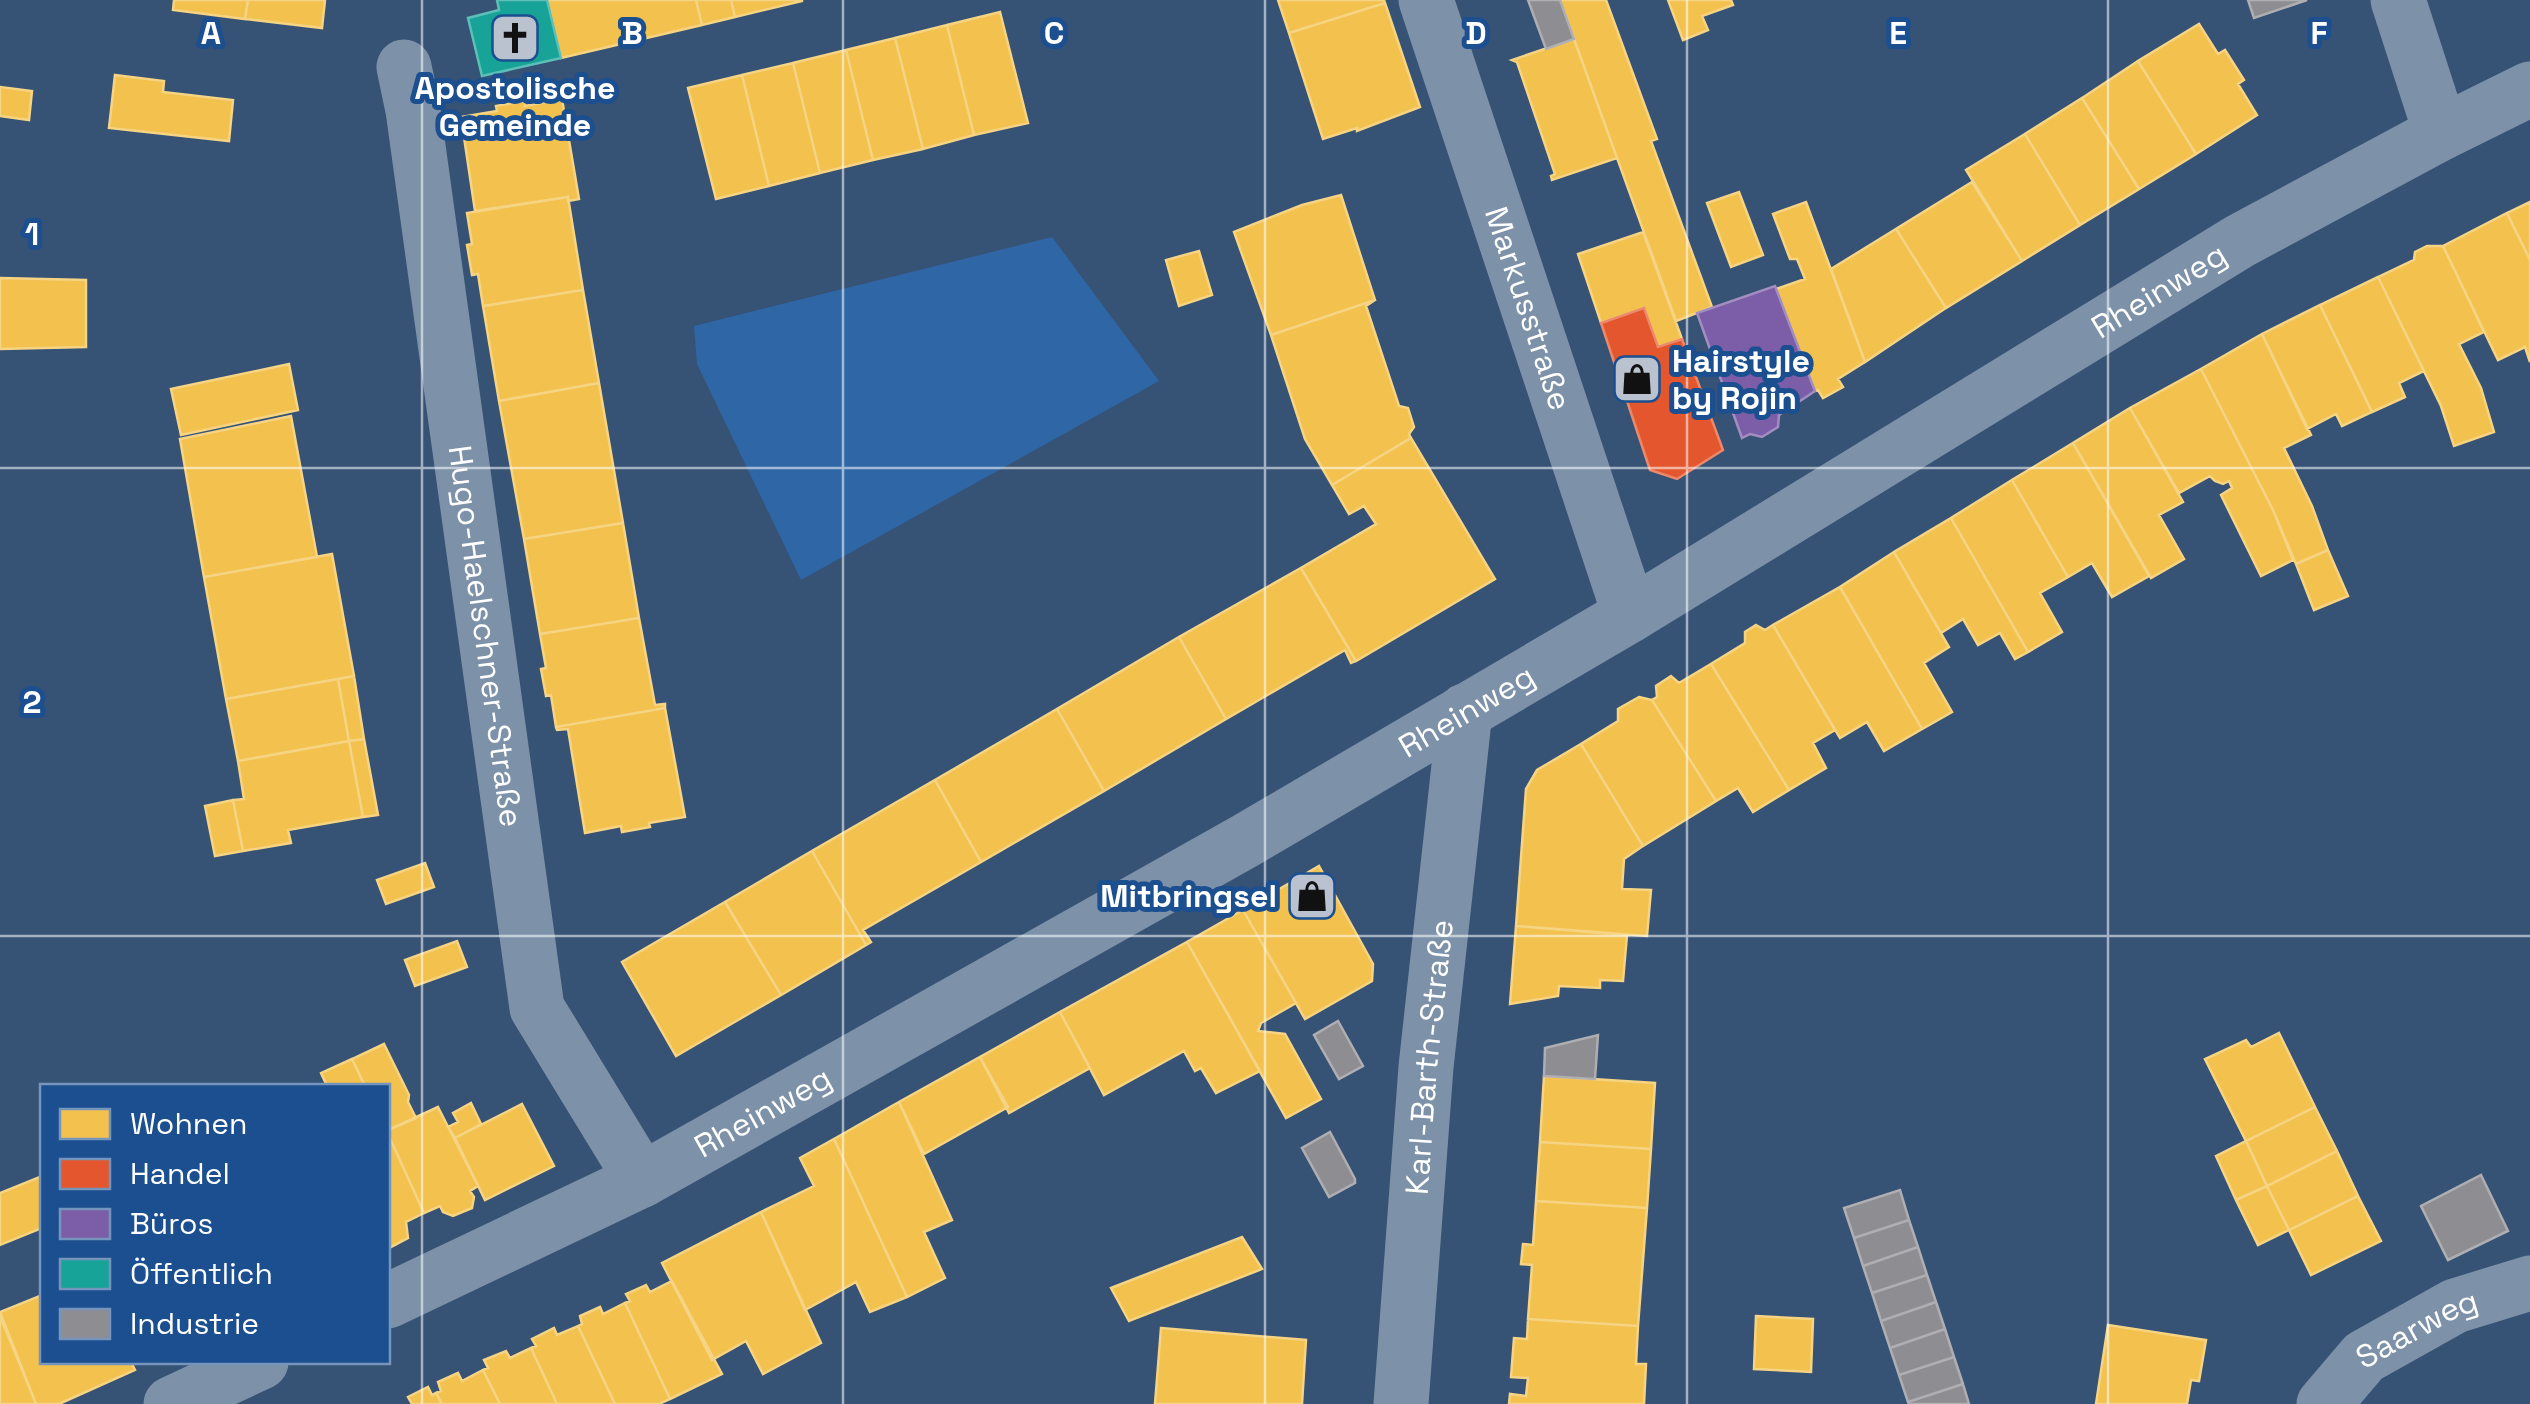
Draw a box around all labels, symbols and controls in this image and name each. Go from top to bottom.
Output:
church icon: Apostolische Gemeinde [489,12,541,64]
text: A [201,13,221,53]
text: B [621,13,643,53]
text: C [1044,13,1064,53]
text: D [1465,13,1487,53]
text: E [1889,13,1907,53]
text: F [2310,13,2328,53]
place label: Apostolische Gemeinde [414,68,616,145]
street label: Markusstraße [1476,202,1581,415]
text: 1 [25,214,39,254]
street label: Rheinweg [2084,234,2234,347]
place label: Hairstyle by Rojin [1672,341,1810,418]
shop icon: Hairstyle by Rojin [1611,353,1663,405]
street label: Hugo-Haelschner-Straße [440,443,532,829]
street label: Rheinweg [1391,656,1542,766]
text: 2 [22,682,42,722]
shop icon: Mitbringsel [1286,870,1338,922]
place label: Mitbringsel [1100,876,1277,916]
street label: Karl-Barth-Straße [1397,917,1462,1196]
street label: Rheinweg [687,1058,838,1166]
legend [40,1084,390,1364]
text: Wohnen [130,1104,247,1143]
text: Handel [130,1154,230,1193]
text: Büros [130,1204,213,1243]
text: Öffentlich [130,1254,273,1293]
street label: Saarweg [2349,1280,2483,1378]
text: Industrie [130,1304,259,1343]

